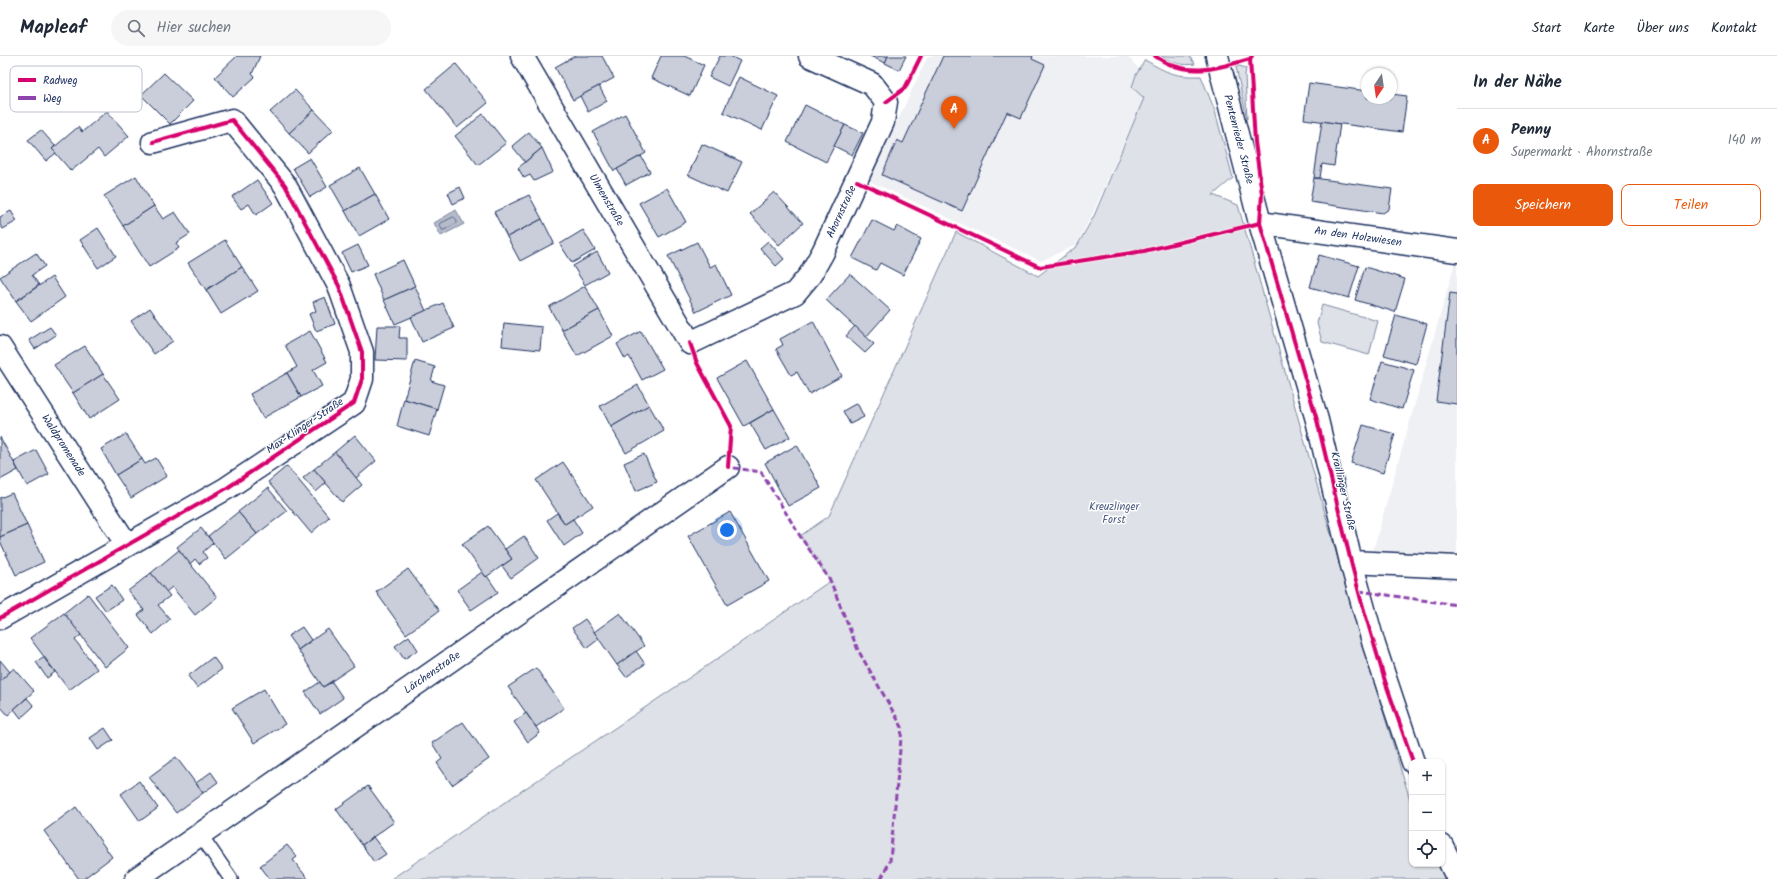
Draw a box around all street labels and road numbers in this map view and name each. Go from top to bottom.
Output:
street label: Pentenrieder Straße [1218,92,1259,186]
street label: Ulmenstraße [584,171,629,230]
street label: Ahornstraße [822,182,862,241]
street label: An den Holzwiesen [1313,222,1403,252]
street label: Max-Klinger-Straße [262,393,348,459]
street label: Waldpromenade [36,411,90,480]
street label: Kraillinger Straße [1325,450,1361,532]
street label: Lärchenstraße [400,647,464,699]

